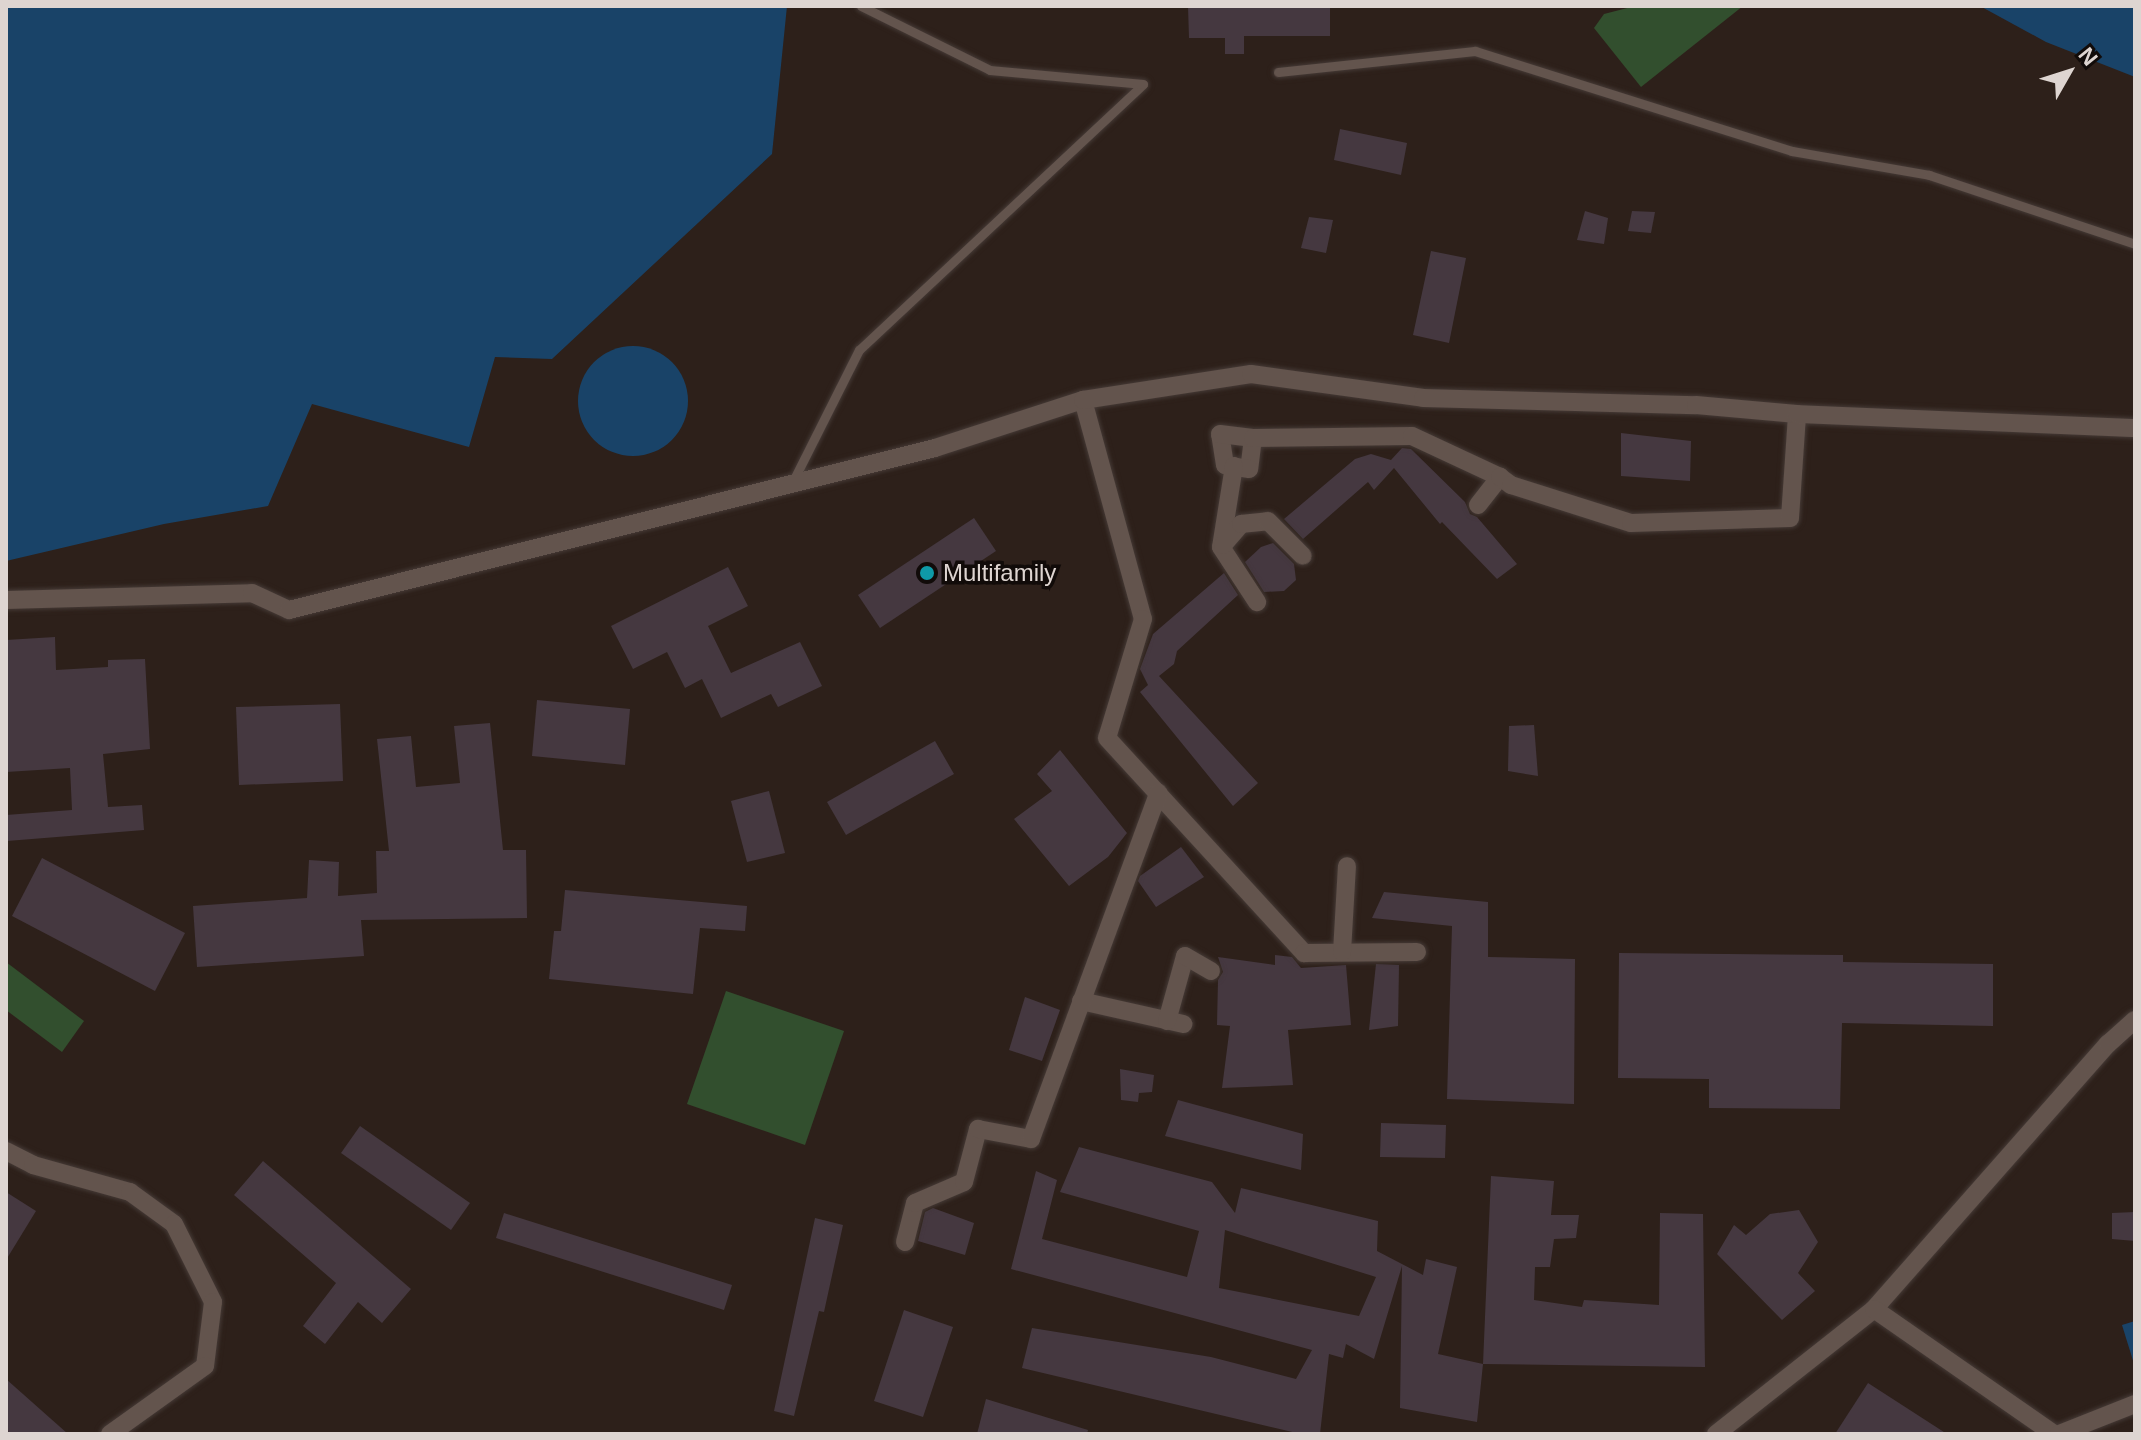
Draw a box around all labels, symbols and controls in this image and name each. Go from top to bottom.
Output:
north arrow [2029,32,2109,112]
text: N [2073,43,2103,71]
place label: Multifamily [943,559,1056,587]
marker: Multifamily [918,564,936,582]

